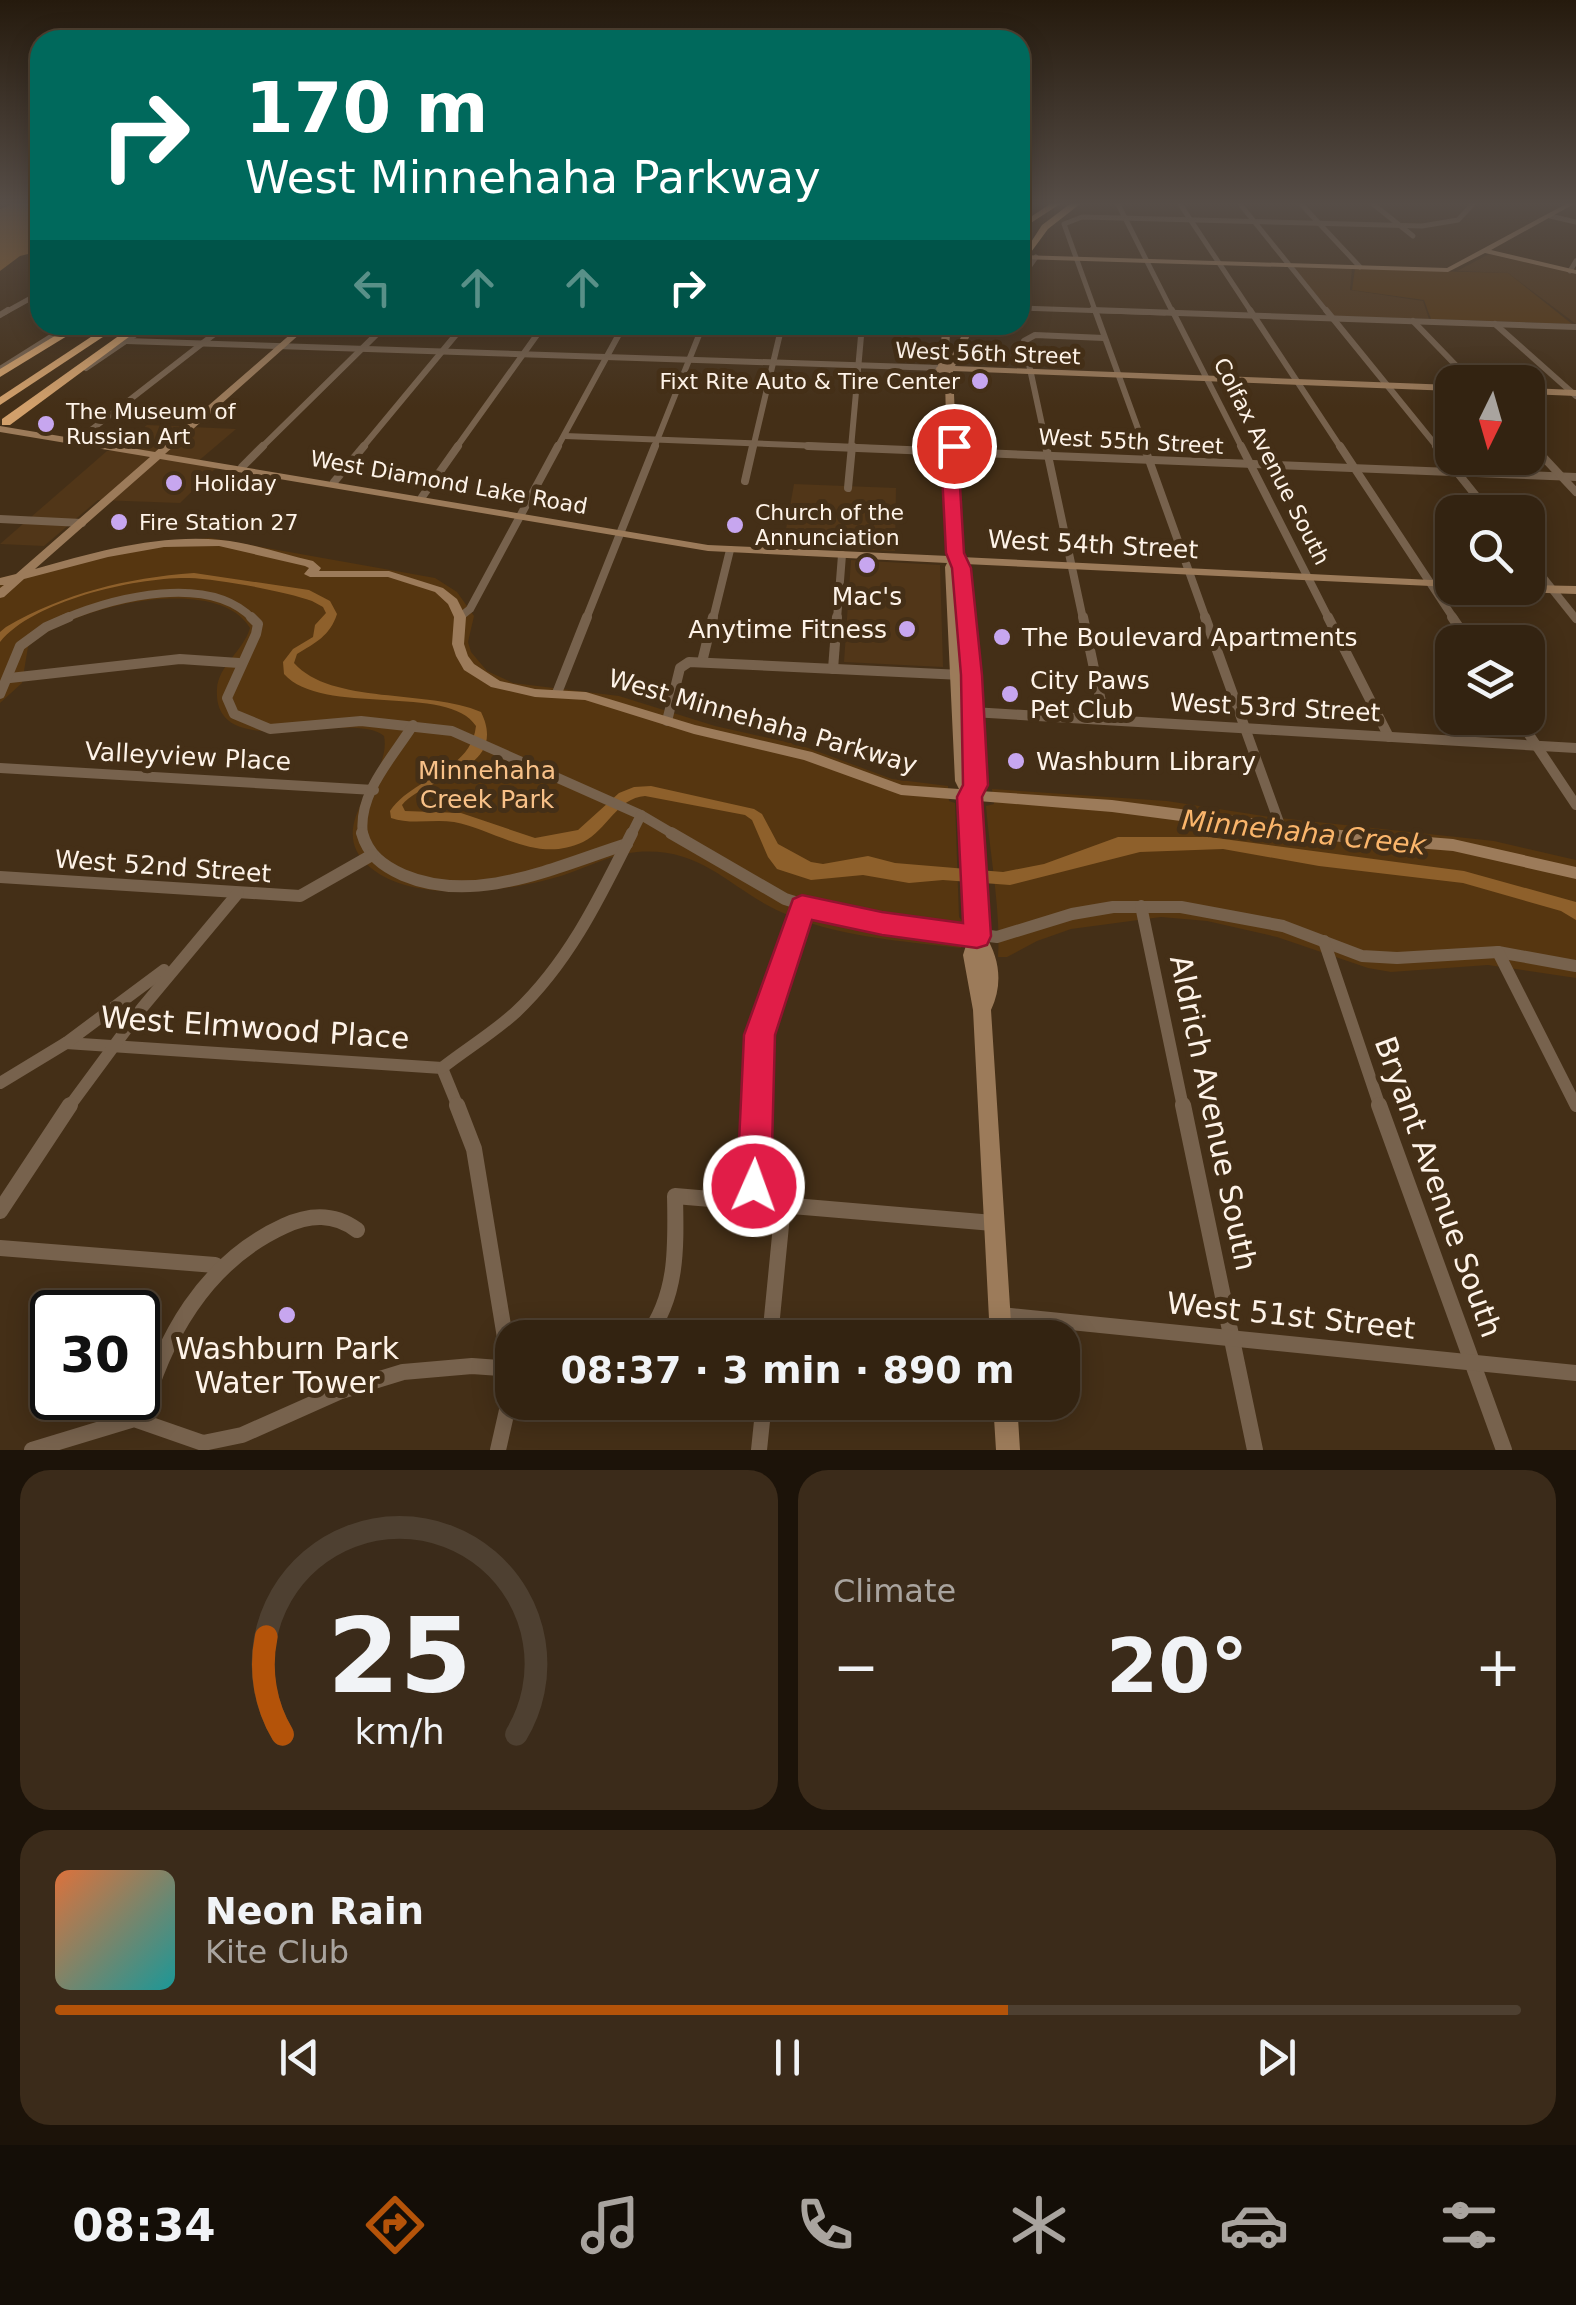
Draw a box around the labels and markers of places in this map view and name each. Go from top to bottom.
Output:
place label: Fixt Rite Auto & Tire Center [659,369,961,394]
marker: Fixt Rite Auto & Tire Center [969,370,991,392]
place label: The Museum of Russian Art [65,399,237,449]
pin [912,404,997,489]
marker: The Museum of Russian Art [35,413,57,435]
place label: Holiday [194,471,277,496]
marker: Holiday [163,472,185,494]
place label: Church of the Annunciation [755,500,904,550]
place label: Fire Station 27 [139,510,298,535]
marker: Fire Station 27 [108,511,130,533]
marker: Church of the Annunciation [724,514,746,536]
marker: Mac's [856,554,878,576]
place label: Mac's [832,582,902,611]
place label: Anytime Fitness [688,615,887,644]
marker: Anytime Fitness [896,618,918,640]
place label: The Boulevard Apartments [1021,623,1358,652]
marker: The Boulevard Apartments [991,626,1013,648]
place label: City Paws Pet Club [1030,666,1150,724]
marker: City Paws Pet Club [999,683,1021,705]
place label: Washburn Library [1036,747,1256,776]
marker: Washburn Library [1005,750,1027,772]
marker: Washburn Park Water Tower [276,1304,298,1326]
place label: Washburn Park Water Tower [175,1331,400,1400]

